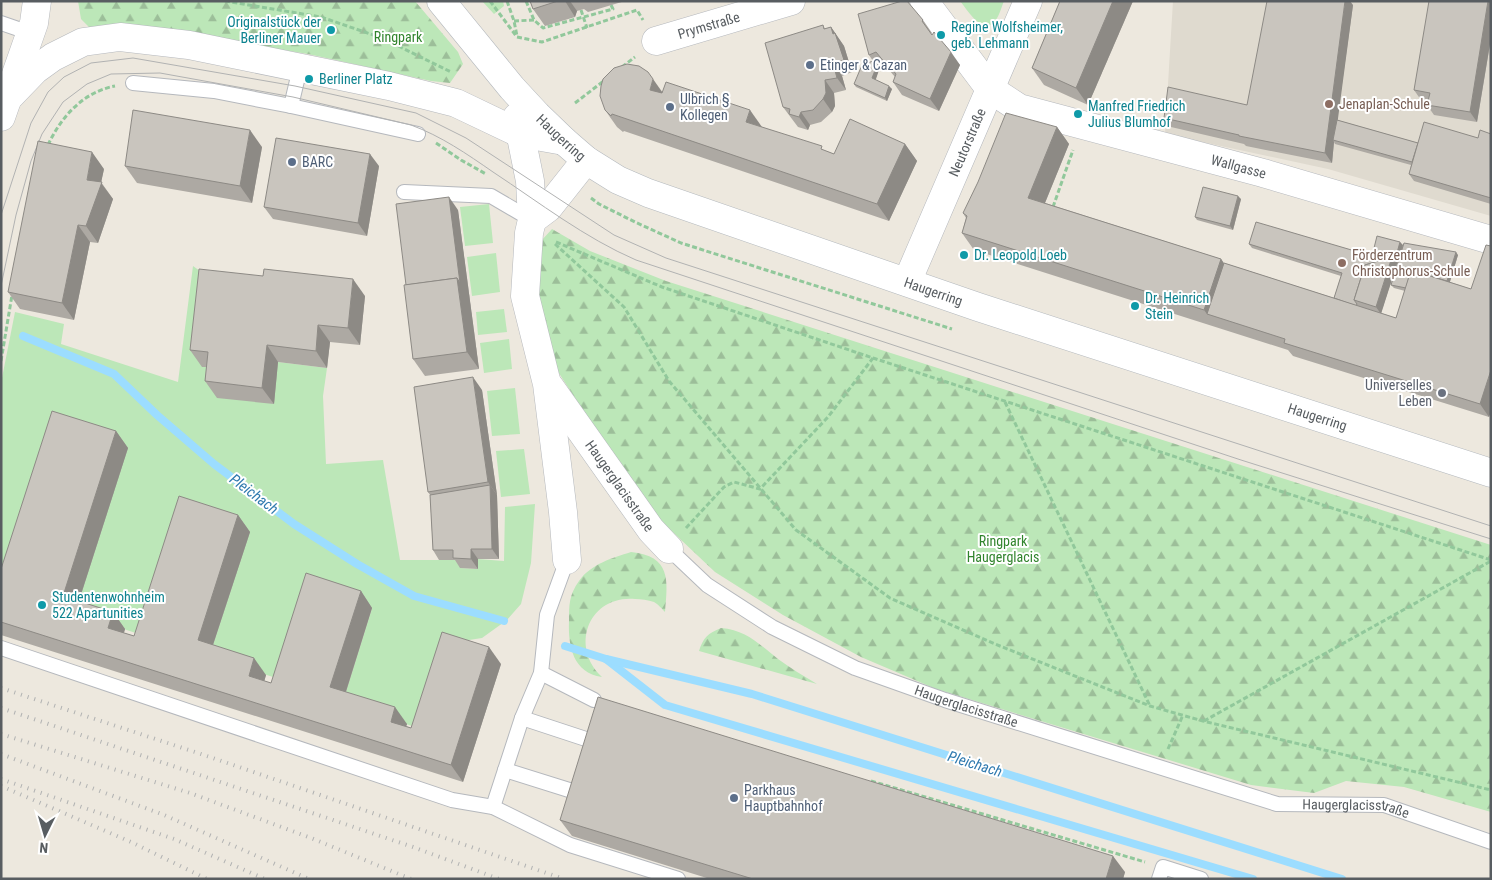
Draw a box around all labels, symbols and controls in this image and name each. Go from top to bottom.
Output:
street label: Prymstraße [676,9,742,42]
place label: Originalstück der Berliner Mauer [227,14,321,46]
place label: Regine Wolfsheimer, geb. Lehmann [951,19,1063,51]
marker: Originalstück der Berliner Mauer [325,24,337,36]
park label: Ringpark [374,29,423,45]
marker: Regine Wolfsheimer, geb. Lehmann [935,29,947,41]
place label: Etinger & Cazan [820,57,907,73]
marker: Etinger & Cazan [804,59,816,71]
place label: Berliner Platz [319,71,393,87]
marker: Berliner Platz [303,73,315,85]
place label: Ulbrich § Kollegen [680,91,729,123]
place label: Jenaplan-Schule [1339,96,1430,112]
place label: Manfred Friedrich Julius Blumhof [1088,98,1186,130]
marker: Jenaplan-Schule [1323,98,1335,110]
marker: Ulbrich § Kollegen [664,101,676,113]
street label: Neutorstraße [945,106,989,179]
marker: Manfred Friedrich Julius Blumhof [1072,108,1084,120]
street label: Haugerring [533,111,589,164]
street label: Wallgasse [1209,152,1268,182]
place label: BARC [302,154,333,170]
marker: BARC [286,156,298,168]
place label: Dr. Leopold Loeb [974,247,1067,263]
place label: Förderzentrum Christophorus-Schule [1352,247,1471,279]
marker: Dr. Leopold Loeb [958,249,970,261]
marker: Förderzentrum Christophorus-Schule [1336,257,1348,269]
street label: Haugerring [902,274,965,309]
place label: Dr. Heinrich Stein [1145,290,1209,322]
marker: Dr. Heinrich Stein [1129,300,1141,312]
place label: Universelles Leben [1365,377,1432,409]
marker: Universelles Leben [1436,387,1448,399]
street label: Haugerring [1286,400,1349,434]
street label: Haugerglacisstraße [582,437,658,535]
water label: Pleichach [226,470,282,518]
park label: Ringpark Haugerglacis [967,533,1039,565]
place label: Studentenwohnheim 522 Apartunities [52,589,165,621]
marker: Studentenwohnheim 522 Apartunities [36,599,48,611]
street label: Haugerglacisstraße [912,682,1020,731]
water label: Pleichach [946,747,1004,781]
place label: Parkhaus Hauptbahnhof [744,782,823,814]
marker: Parkhaus Hauptbahnhof [728,792,740,804]
street label: Haugerglacisstraße [1302,796,1412,821]
north arrow [20,810,70,860]
text: N [39,840,49,856]

